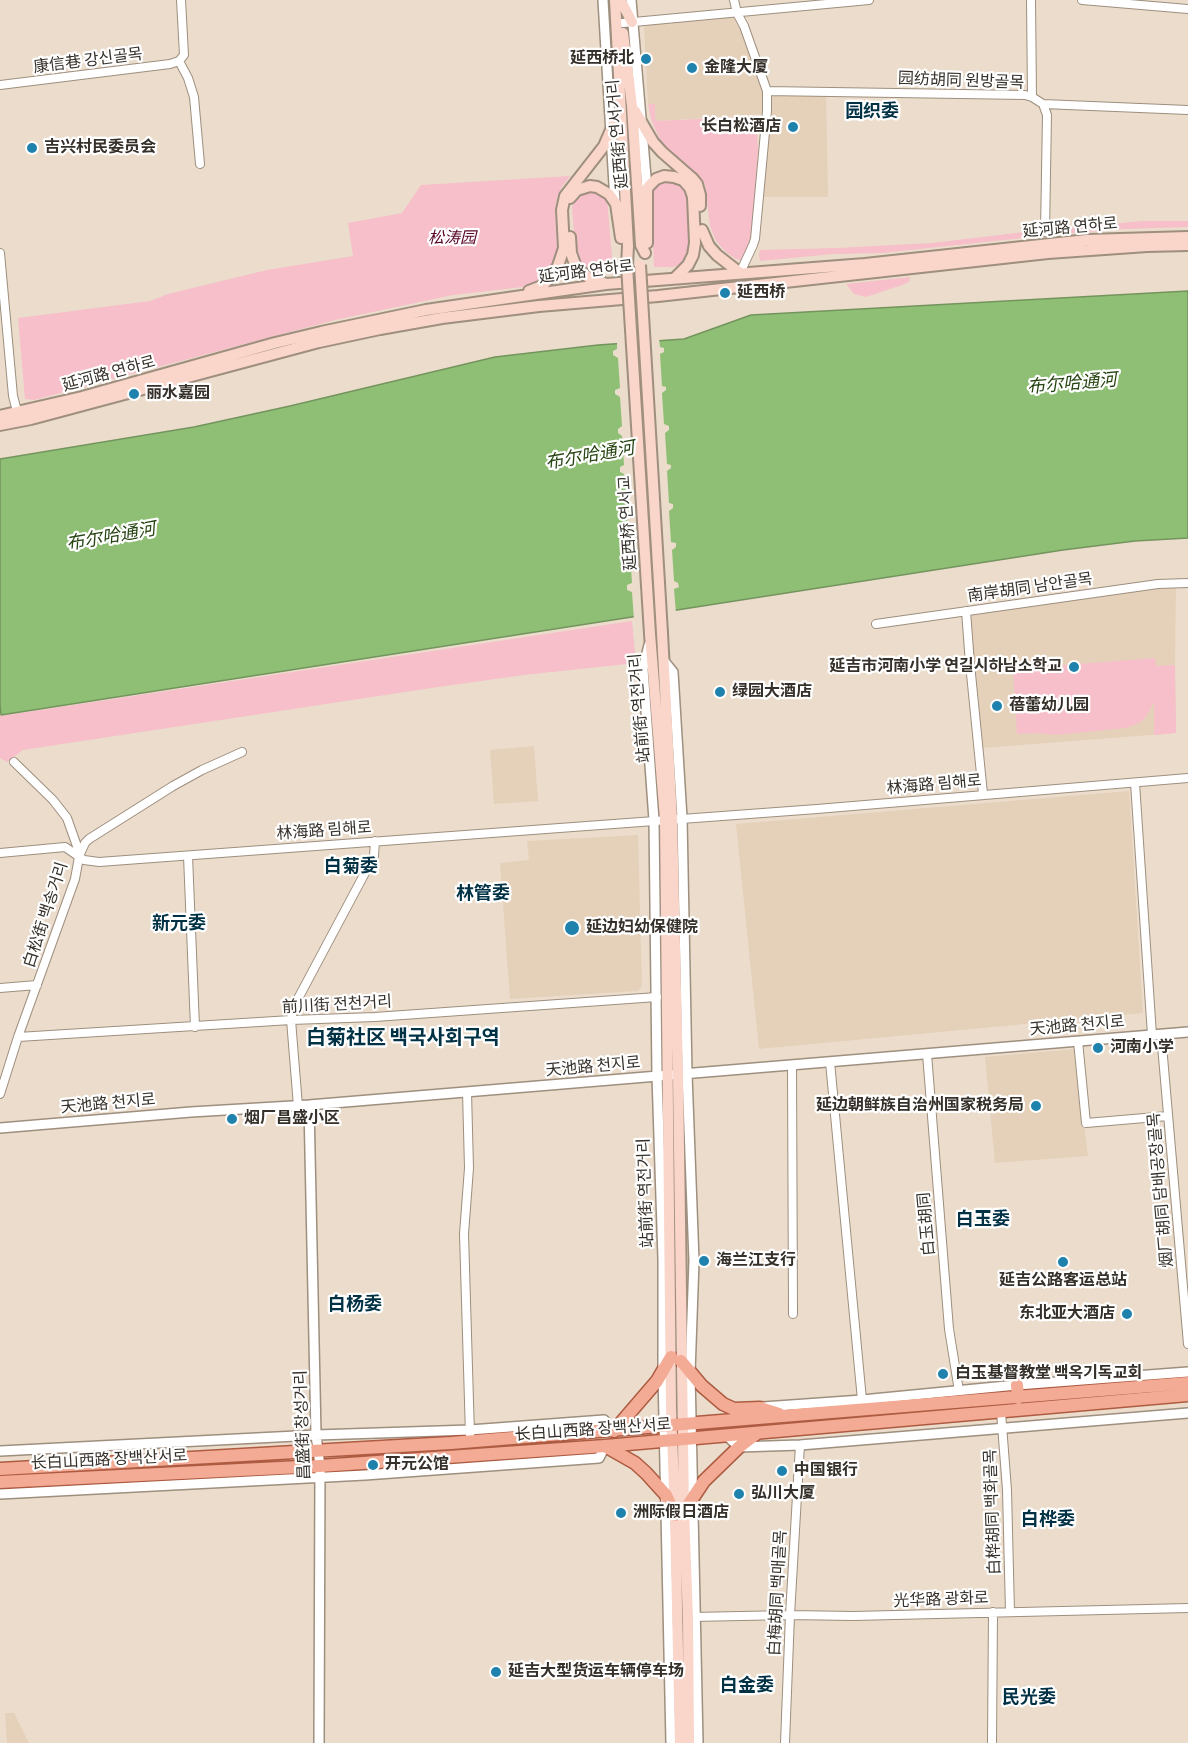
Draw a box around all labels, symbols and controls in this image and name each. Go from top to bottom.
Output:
street label: 康信巷 강신골목 [32,45,144,77]
place label: 延西桥北 [570,49,634,69]
marker: 延西桥北 [639,52,653,66]
place label: 金隆大厦 [704,58,768,78]
marker: 金隆大厦 [685,61,699,75]
street label: 园纺胡同 원방골목 [898,69,1024,93]
street label: 延西街 연서거리 [604,78,632,190]
district label: 园织委 [845,101,899,123]
place label: 长白松酒店 [701,117,781,137]
marker: 长白松酒店 [786,120,800,134]
place label: 吉兴村民委员会 [44,138,156,158]
marker: 吉兴村民委员会 [25,141,39,155]
street label: 延河路 연하로 [1022,214,1118,242]
park label: 松涛园 [428,229,476,249]
street label: 延河路 연하로 [538,257,634,287]
place label: 延西桥 [737,283,785,303]
marker: 延西桥 [718,286,732,300]
street label: 延河路 연하로 [60,352,158,396]
water label: 布尔哈通河 [1026,369,1118,399]
place label: 丽水嘉园 [146,384,210,404]
marker: 丽水嘉园 [127,387,141,401]
water label: 布尔哈通河 [544,438,636,474]
street label: 延西桥 연서교 [615,475,641,571]
water label: 布尔哈通河 [65,519,157,555]
street label: 南岸胡同 남안골목 [966,570,1094,606]
street label: 站前街 역전거리 [626,652,654,764]
place label: 延吉市河南小学 연길시하남소학교 [829,657,1062,677]
marker: 延吉市河南小学 연길시하남소학교 [1067,660,1081,674]
place label: 绿园大酒店 [732,682,812,702]
marker: 绿园大酒店 [713,685,727,699]
place label: 蓓蕾幼儿园 [1009,696,1089,716]
marker: 蓓蕾幼儿园 [990,699,1004,713]
street label: 林海路 림해로 [886,771,982,799]
street label: 林海路 림해로 [276,818,372,844]
district label: 白菊委 [324,856,378,878]
street label: 白松街 백송거리 [20,860,72,970]
district label: 林管委 [456,883,510,905]
district label: 新元委 [152,913,206,935]
place label: 延边妇幼保健院 [586,918,698,938]
marker: 延边妇幼保健院 [563,919,581,937]
street label: 前川街 전천거리 [282,993,392,1017]
street label: 天池路 천지로 [1029,1012,1125,1040]
district label: 白菊社区 백국사회구역 [306,1026,500,1050]
place label: 河南小学 [1110,1038,1174,1058]
marker: 河南小学 [1091,1041,1105,1055]
street label: 天池路 천지로 [545,1053,641,1081]
street label: 天池路 천지로 [60,1090,156,1118]
place label: 延边朝鲜族自治州国家税务局 [816,1096,1024,1116]
marker: 延边朝鲜族自治州国家税务局 [1029,1099,1043,1113]
place label: 烟厂昌盛小区 [244,1109,340,1129]
marker: 烟厂昌盛小区 [225,1112,239,1126]
street label: 烟厂胡同 담배공장골목 [1145,1112,1177,1268]
street label: 站前街 역전거리 [634,1138,658,1248]
street label: 白玉胡同 [915,1191,939,1257]
district label: 白玉委 [956,1209,1010,1231]
place label: 海兰江支行 [716,1251,796,1271]
marker: 海兰江支行 [697,1254,711,1268]
marker: 延吉公路客运总站 [1056,1255,1070,1269]
place label: 延吉公路客运总站 [999,1271,1127,1291]
district label: 白杨委 [328,1294,382,1316]
place label: 东北亚大酒店 [1019,1304,1115,1324]
marker: 东北亚大酒店 [1120,1307,1134,1321]
place label: 白玉基督教堂 백옥기독교회 [955,1364,1142,1384]
marker: 白玉基督教堂 백옥기독교회 [936,1367,950,1381]
street label: 昌盛街 창성거리 [291,1370,315,1480]
street label: 长白山西路 장백산서로 [514,1415,672,1445]
street label: 长白山西路 장백산서로 [30,1446,188,1474]
street label: 白桦胡同 백화골목 [981,1449,1005,1575]
place label: 开元公馆 [385,1455,449,1475]
marker: 开元公馆 [366,1458,380,1472]
place label: 中国银行 [794,1461,858,1481]
marker: 中国银行 [775,1464,789,1478]
place label: 弘川大厦 [751,1484,815,1504]
marker: 弘川大厦 [732,1487,746,1501]
place label: 洲际假日酒店 [633,1503,729,1523]
marker: 洲际假日酒店 [614,1506,628,1520]
district label: 白桦委 [1021,1509,1075,1531]
street label: 白梅胡同 백매골목 [765,1530,791,1656]
street label: 光华路 광화로 [893,1589,989,1611]
place label: 延吉大型货运车辆停车场 [508,1662,684,1682]
marker: 延吉大型货运车辆停车场 [489,1665,503,1679]
district label: 白金委 [720,1675,774,1697]
district label: 民光委 [1002,1687,1056,1709]

